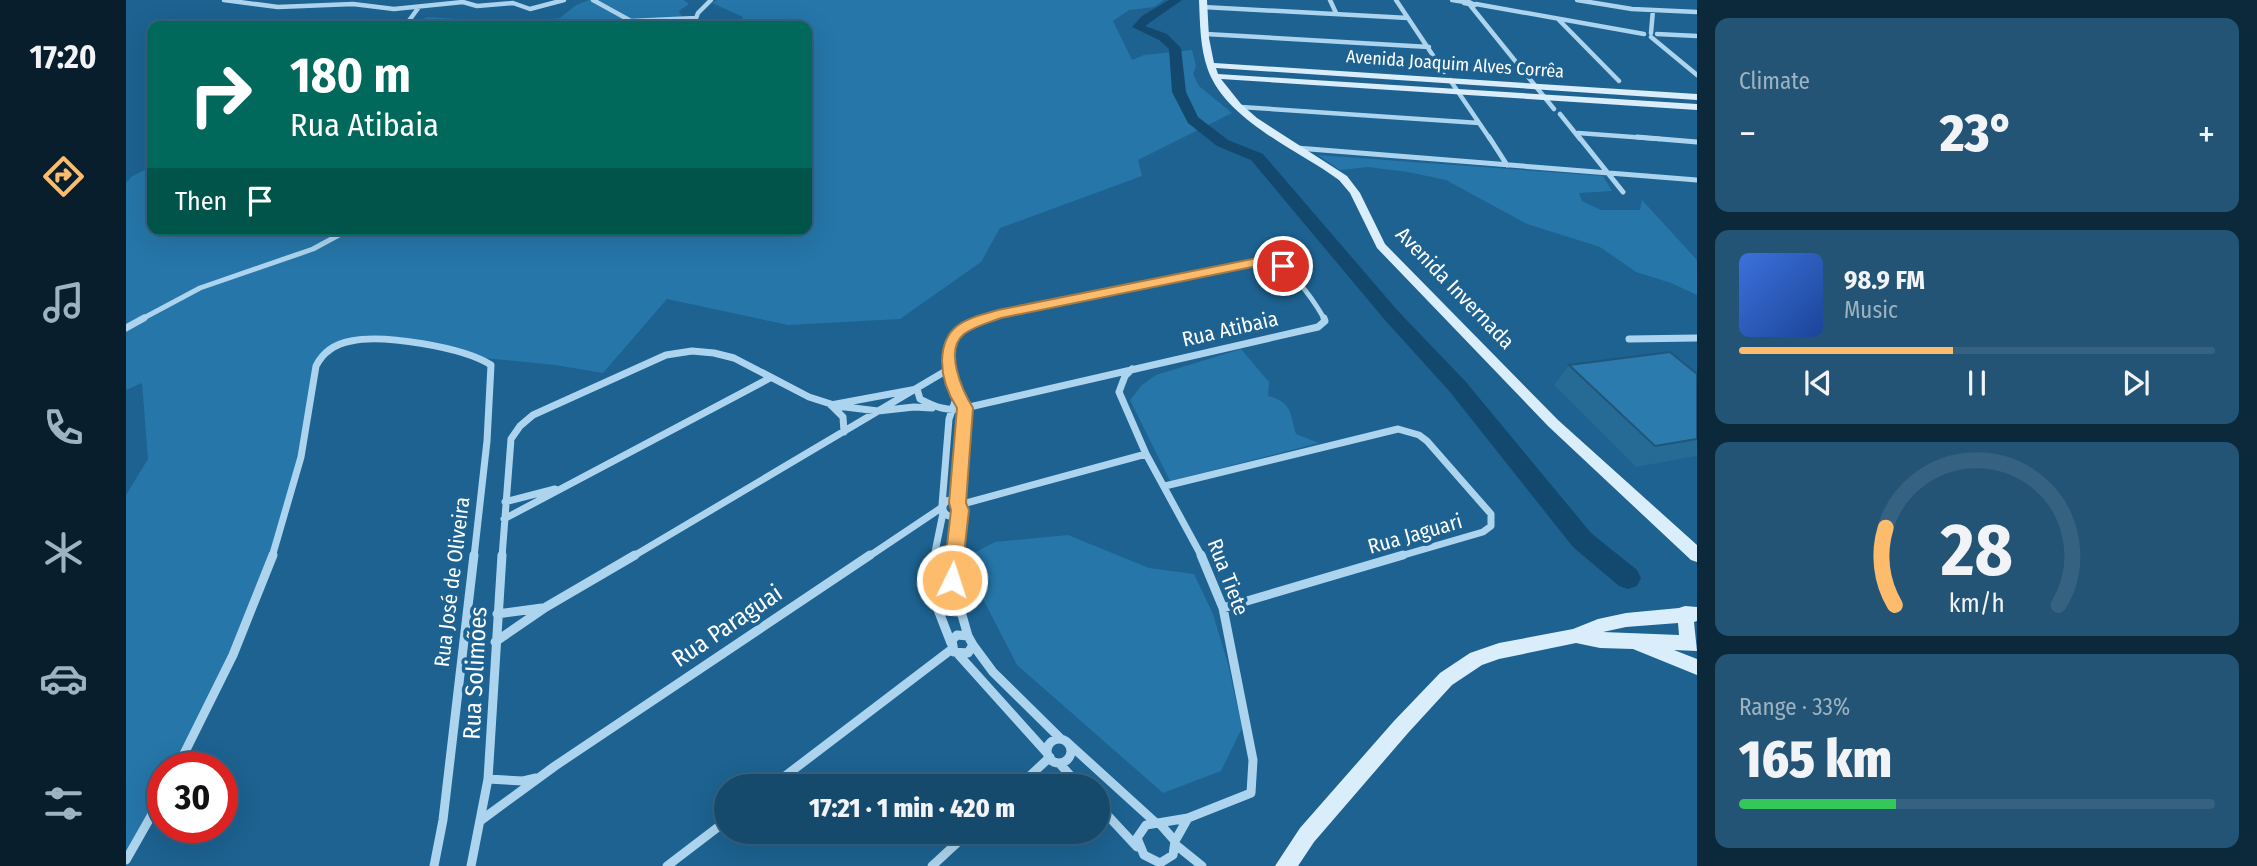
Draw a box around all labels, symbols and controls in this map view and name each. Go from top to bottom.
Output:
text: 17:20 [30,38,96,76]
street label: Avenida Joaquim Alves Corrêa [1345,45,1565,83]
text: 180 m [290,46,411,105]
icon: right [175,49,266,140]
text: Climate [1739,67,1810,95]
text: 23° [1940,102,2014,165]
text: Rua Atibaia [290,106,439,144]
text: − [1739,111,1756,157]
text: + [2198,111,2215,157]
icon: directions [39,152,88,201]
icon: arrive [241,182,279,220]
text: Then [175,186,227,217]
street label: Avenida Invernada [1390,221,1520,355]
pin [1253,236,1313,296]
icon: arrive [1264,247,1302,285]
text: 98.9 FM [1844,265,1925,296]
icon: music [39,278,88,327]
text: Music [1844,296,1898,324]
street label: Rua Atibaia [1179,305,1281,353]
icon: previous [1799,364,1837,402]
icon: pause [1958,364,1996,402]
icon: next [2117,364,2155,402]
icon: phone [39,403,88,452]
street label: Rua José de Oliveira [429,495,475,669]
text: 28 [1940,507,2013,594]
street label: Rua Jaguari [1365,508,1465,560]
icon: climate [39,528,88,577]
street label: Rua Tiete [1202,535,1254,619]
position arrow [915,543,989,617]
street label: Rua Paraguai [667,579,787,673]
text: km/h [1949,589,2005,619]
street label: Rua Solimões [458,606,492,740]
icon: car [39,654,88,703]
text: Range · 33% [1739,693,1850,721]
text: 165 km [1739,728,1892,791]
speed limit sign: 30 [147,752,238,843]
icon: filters [39,779,88,828]
text: 17:21 · 1 min · 420 m [809,793,1015,824]

